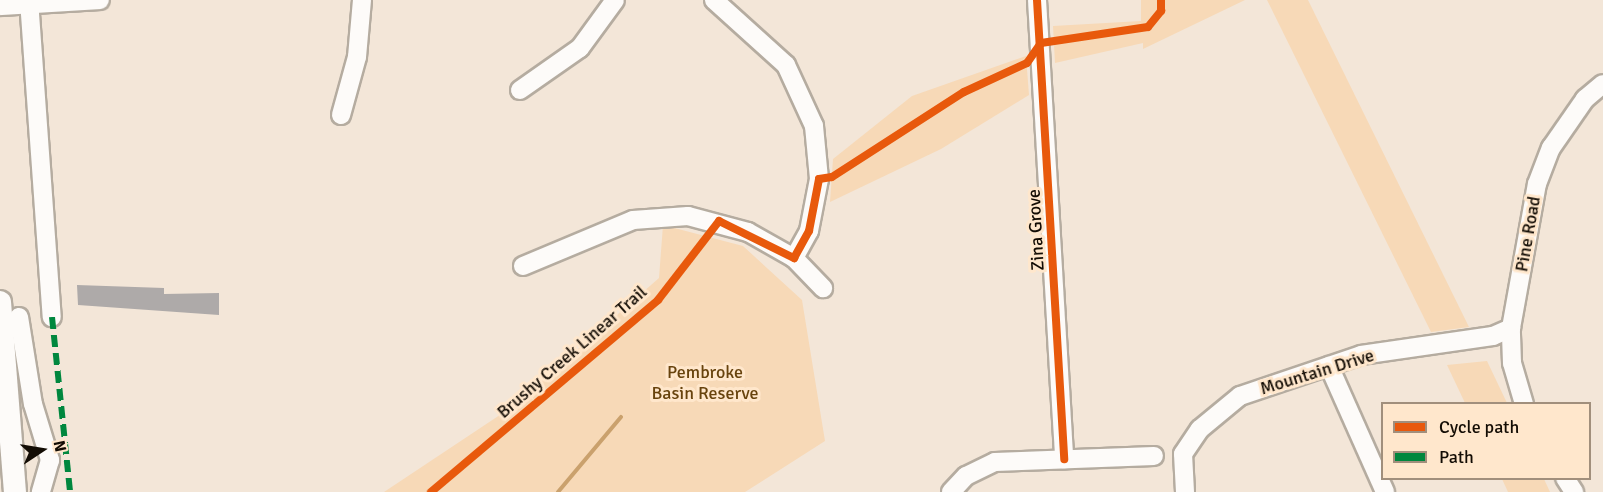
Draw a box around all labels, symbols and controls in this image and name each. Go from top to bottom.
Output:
street label: Zina Grove [1023,189,1049,271]
street label: Pine Road [1511,195,1545,273]
street label: Brushy Creek Linear Trail [493,281,651,423]
street label: Mountain Drive [1257,344,1377,400]
park label: Pembroke Basin Reserve [651,362,759,404]
legend [1381,402,1591,480]
text: Cycle path [1439,416,1519,438]
north arrow [12,420,72,480]
text: N [49,439,71,454]
text: Path [1439,446,1474,468]

